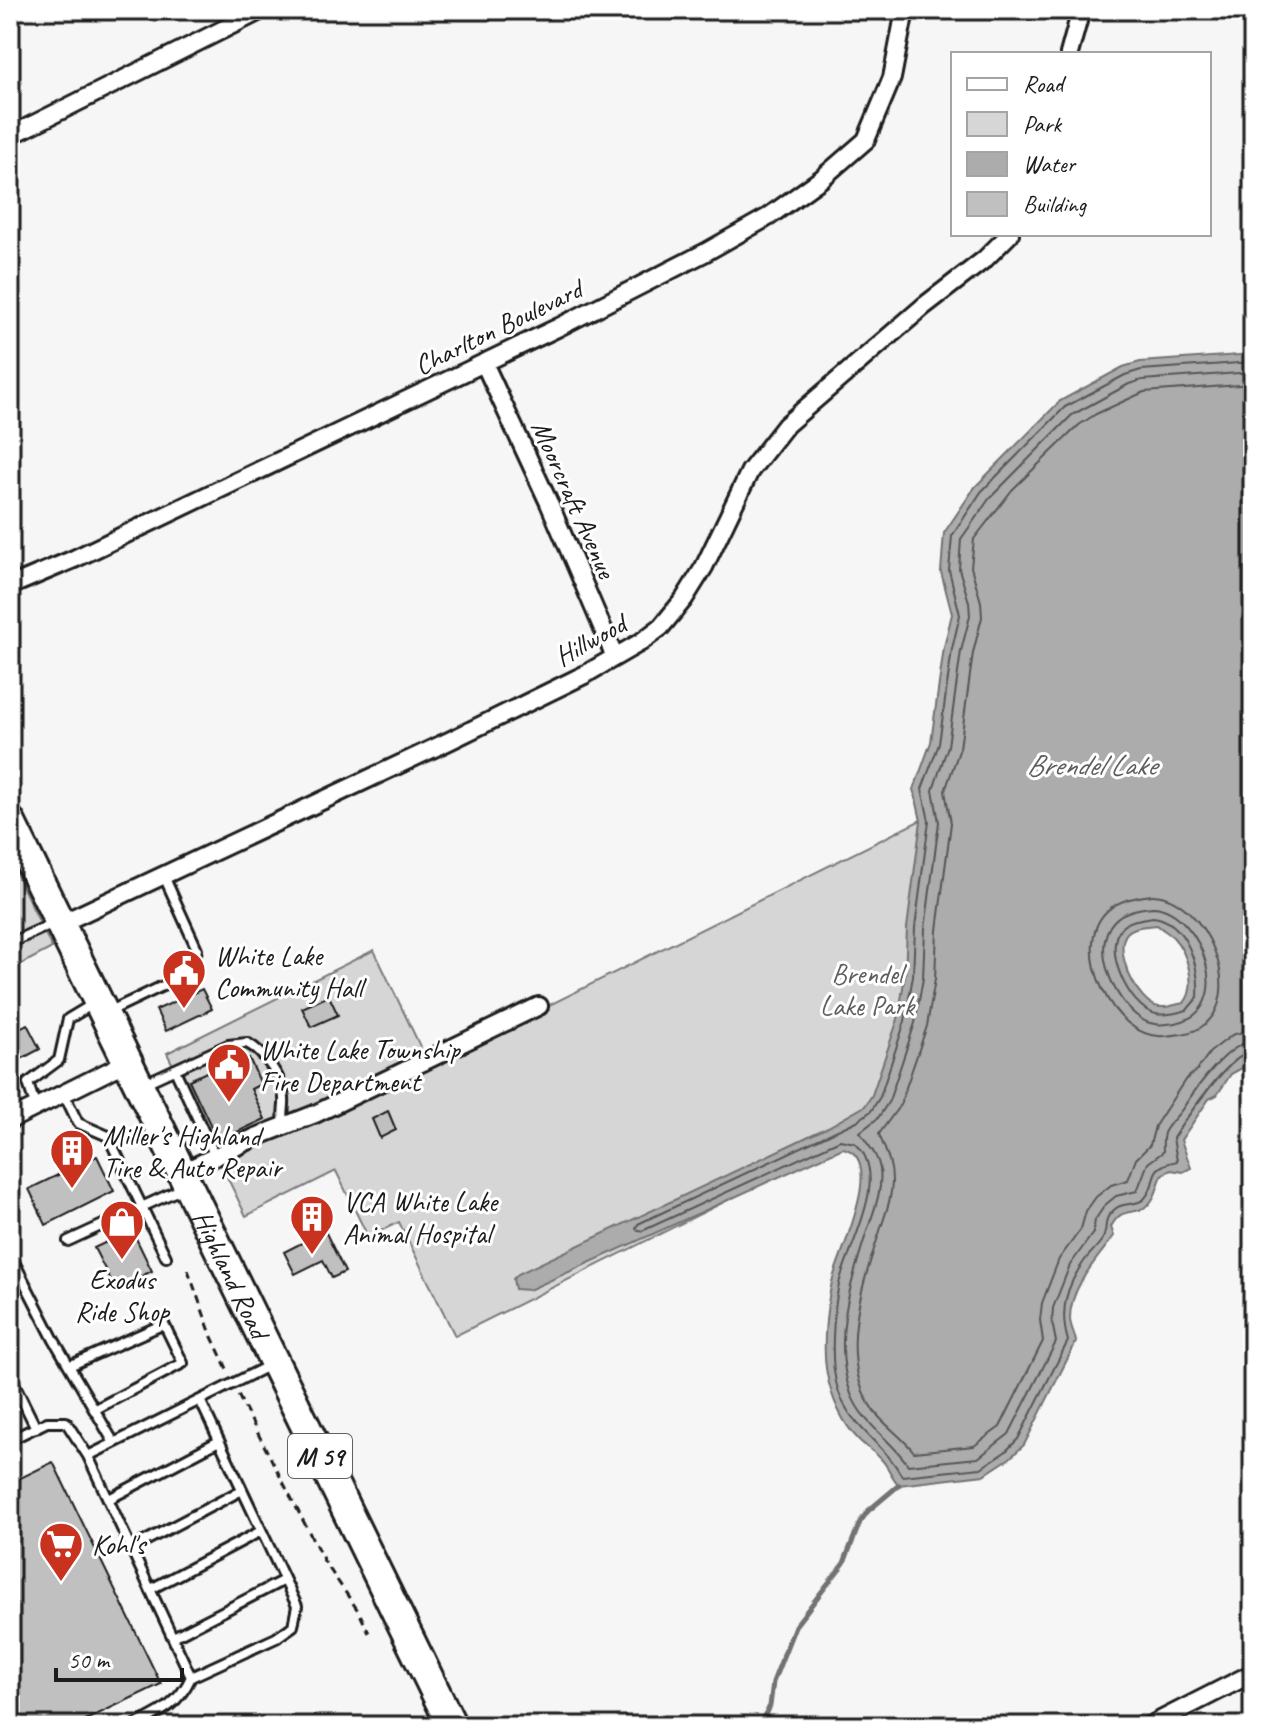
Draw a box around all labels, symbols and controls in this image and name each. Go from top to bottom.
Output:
legend [951,52,1211,236]
text: Road [1023,69,1067,99]
text: Park [1023,109,1063,139]
text: Water [1023,149,1078,179]
text: Building [1023,189,1088,219]
street label: Charlton Boulevard [408,270,591,383]
street label: Moorcraft Avenue [524,415,625,585]
street label: Hillwood [548,604,635,674]
water label: Brendel Lake [1026,746,1160,784]
place label: White Lake Community Hall [215,938,367,1005]
public building icon: White Lake Community Hall [160,947,208,1010]
park label: Brendel Lake Park [820,956,916,1023]
place label: White Lake Township Fire Department [260,1032,461,1099]
public building icon: White Lake Township Fire Department [205,1041,253,1104]
place label: Miller's Highland Tire & Auto Repair [103,1118,284,1185]
building icon: Miller's Highland Tire & Auto Repair [48,1127,96,1190]
place label: VCA White Lake Animal Hospital [343,1184,499,1251]
building icon: VCA White Lake Animal Hospital [288,1193,336,1256]
shop icon: Exodus Ride Shop [98,1198,146,1261]
street label: Highland Road [185,1204,279,1347]
place label: Exodus Ride Shop [75,1262,171,1329]
road number: M 59 [288,1434,352,1478]
supermarket icon: Kohl's [37,1520,85,1583]
place label: Kohl's [92,1527,147,1562]
scale bar [56,1632,182,1682]
text: 50 m [68,1645,111,1675]

